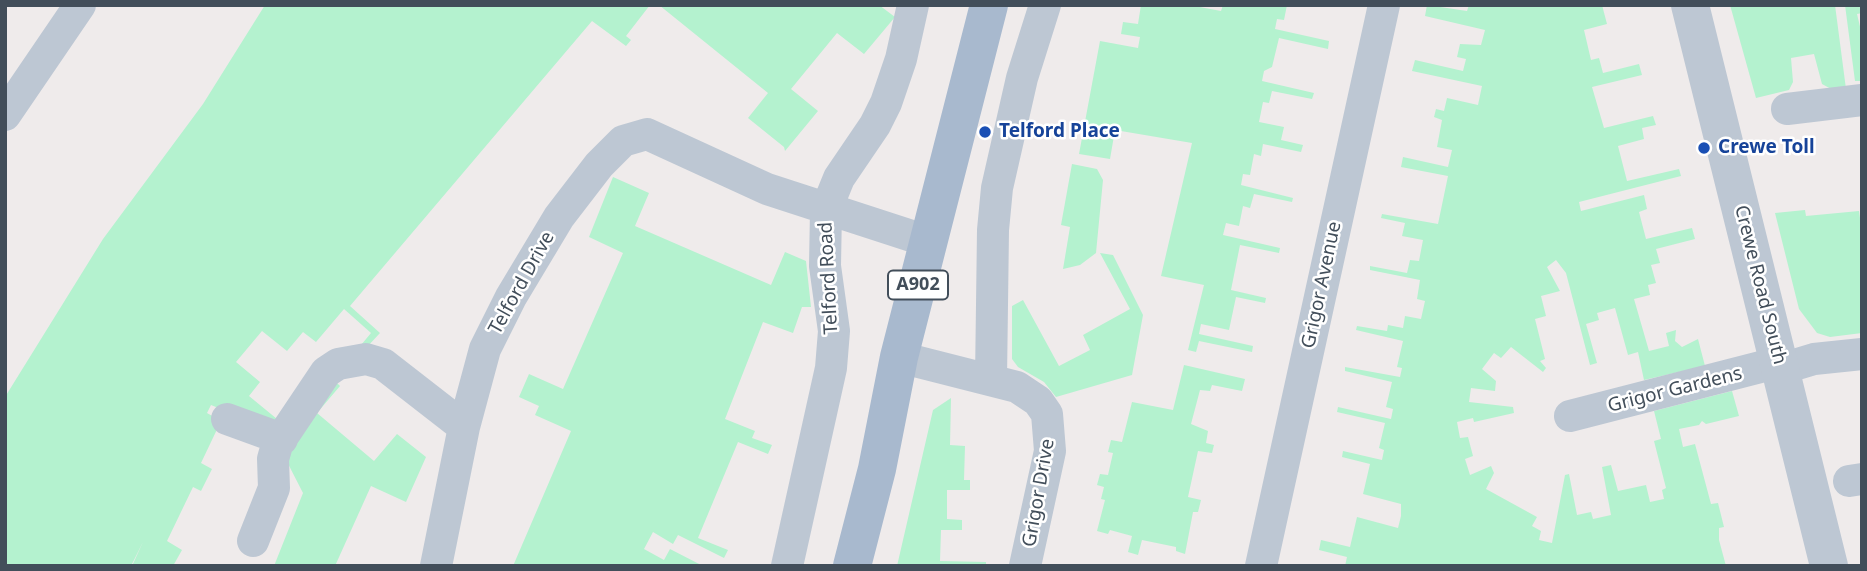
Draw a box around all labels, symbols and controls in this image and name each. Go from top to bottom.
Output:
place label: Telford Place [999,121,1120,143]
marker: Telford Place [977,124,993,140]
place label: Crewe Toll [1718,137,1815,159]
marker: Crewe Toll [1696,140,1712,156]
street label: Crewe Road South [1729,203,1791,367]
street label: Grigor Avenue [1297,219,1347,351]
street label: Telford Road [815,221,843,335]
street label: Telford Drive [484,228,560,338]
road number: A902 [888,270,948,300]
street label: Grigor Gardens [1605,362,1745,418]
street label: Grigor Drive [1018,437,1060,549]

